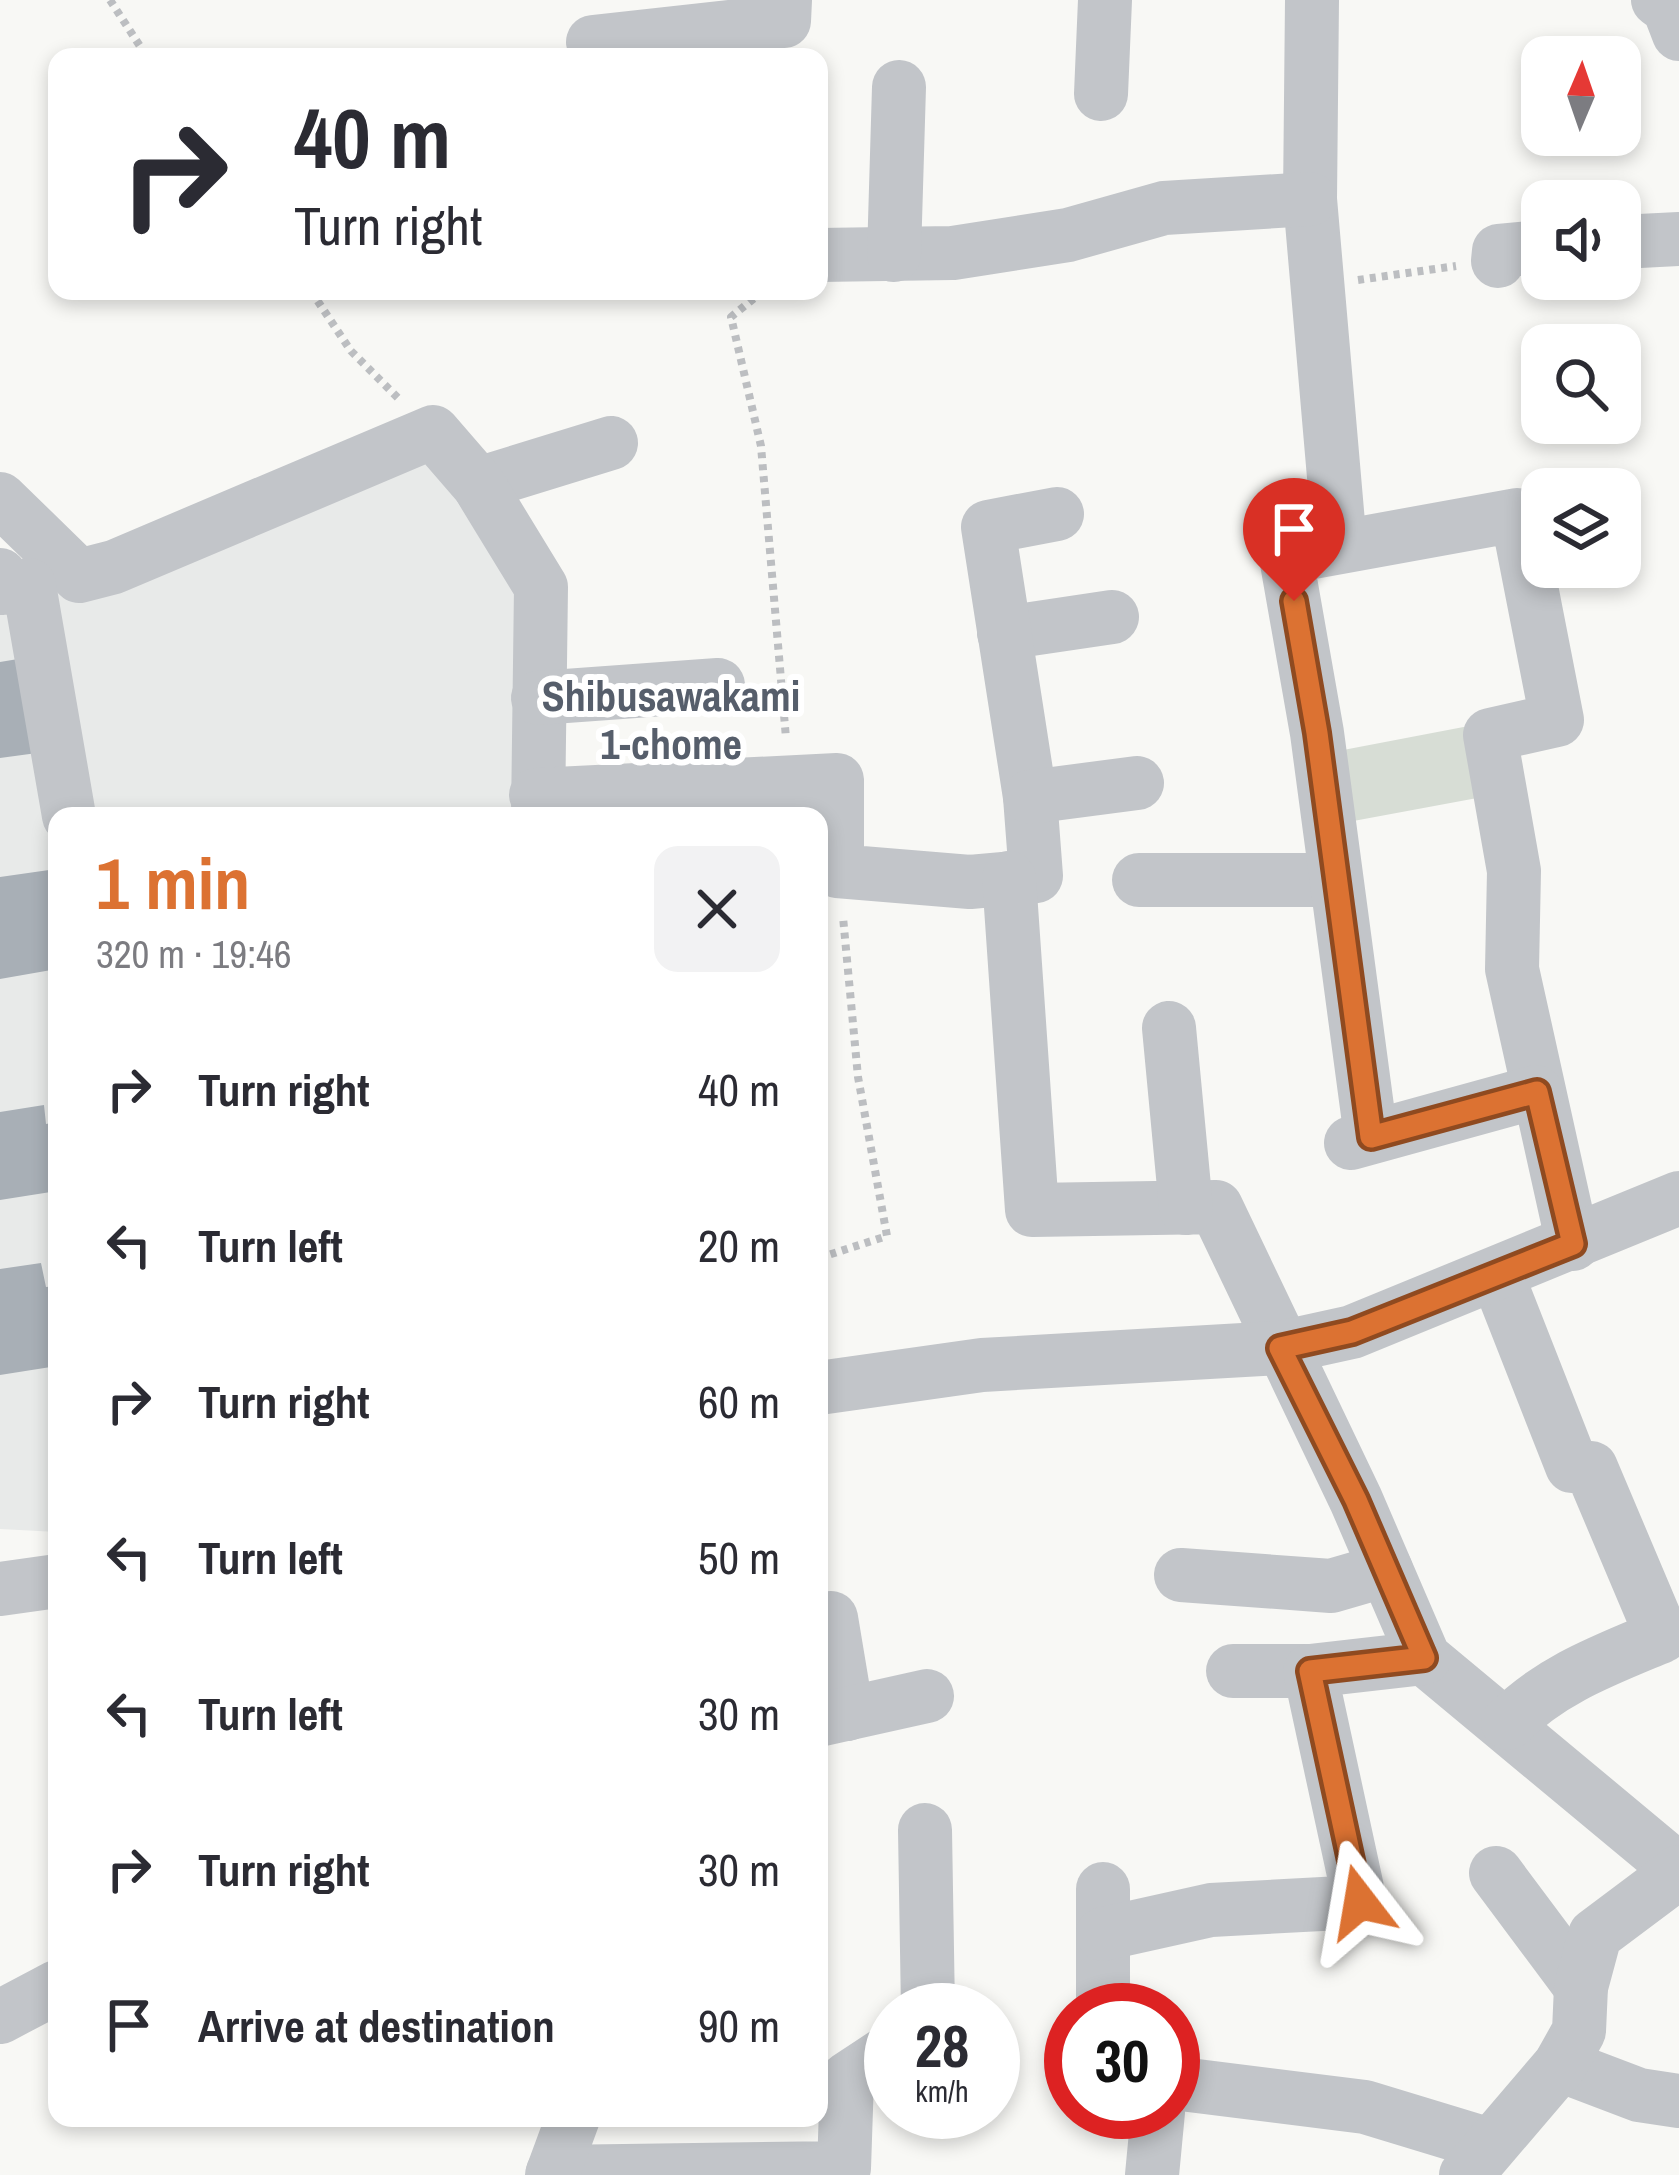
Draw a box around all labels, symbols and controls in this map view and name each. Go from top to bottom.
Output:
north arrow [1521,36,1641,156]
map controls [1521,36,1641,588]
text: 40 m [294,81,451,194]
icon: right [96,96,252,252]
button: sound [1521,180,1641,300]
text: Turn right [294,189,482,262]
button: search [1521,324,1641,444]
button: layers [1521,468,1641,588]
pin [1243,478,1345,601]
icon: arrive [1261,496,1327,562]
district label: Shibusawakami 1-chome [542,668,800,772]
text: 1 min [96,834,250,931]
button: close [654,846,780,972]
text: 320 m · 19:46 [96,928,292,980]
icon: right [96,1056,162,1122]
text: Turn right [198,1059,370,1120]
text: 40 m [698,1059,780,1120]
icon: left [96,1212,162,1278]
text: Turn left [198,1215,343,1276]
text: 20 m [698,1215,780,1276]
icon: right [96,1368,162,1434]
text: Turn right [198,1371,370,1432]
text: 60 m [698,1371,780,1432]
icon: left [96,1524,162,1590]
text: Turn left [198,1527,343,1588]
text: 50 m [698,1527,780,1588]
icon: left [96,1680,162,1746]
text: Turn left [198,1683,343,1744]
text: 30 m [698,1683,780,1744]
icon: right [96,1836,162,1902]
text: Turn right [198,1839,370,1900]
text: 30 m [698,1839,780,1900]
position arrow [1297,1839,1423,1965]
speed limit sign: 30 [1044,1983,1200,2139]
icon: arrive [96,1992,162,2058]
text: Arrive at destination [198,1995,555,2056]
text: 90 m [698,1995,780,2056]
text: 28 [915,2005,969,2086]
text: km/h [915,2071,969,2111]

